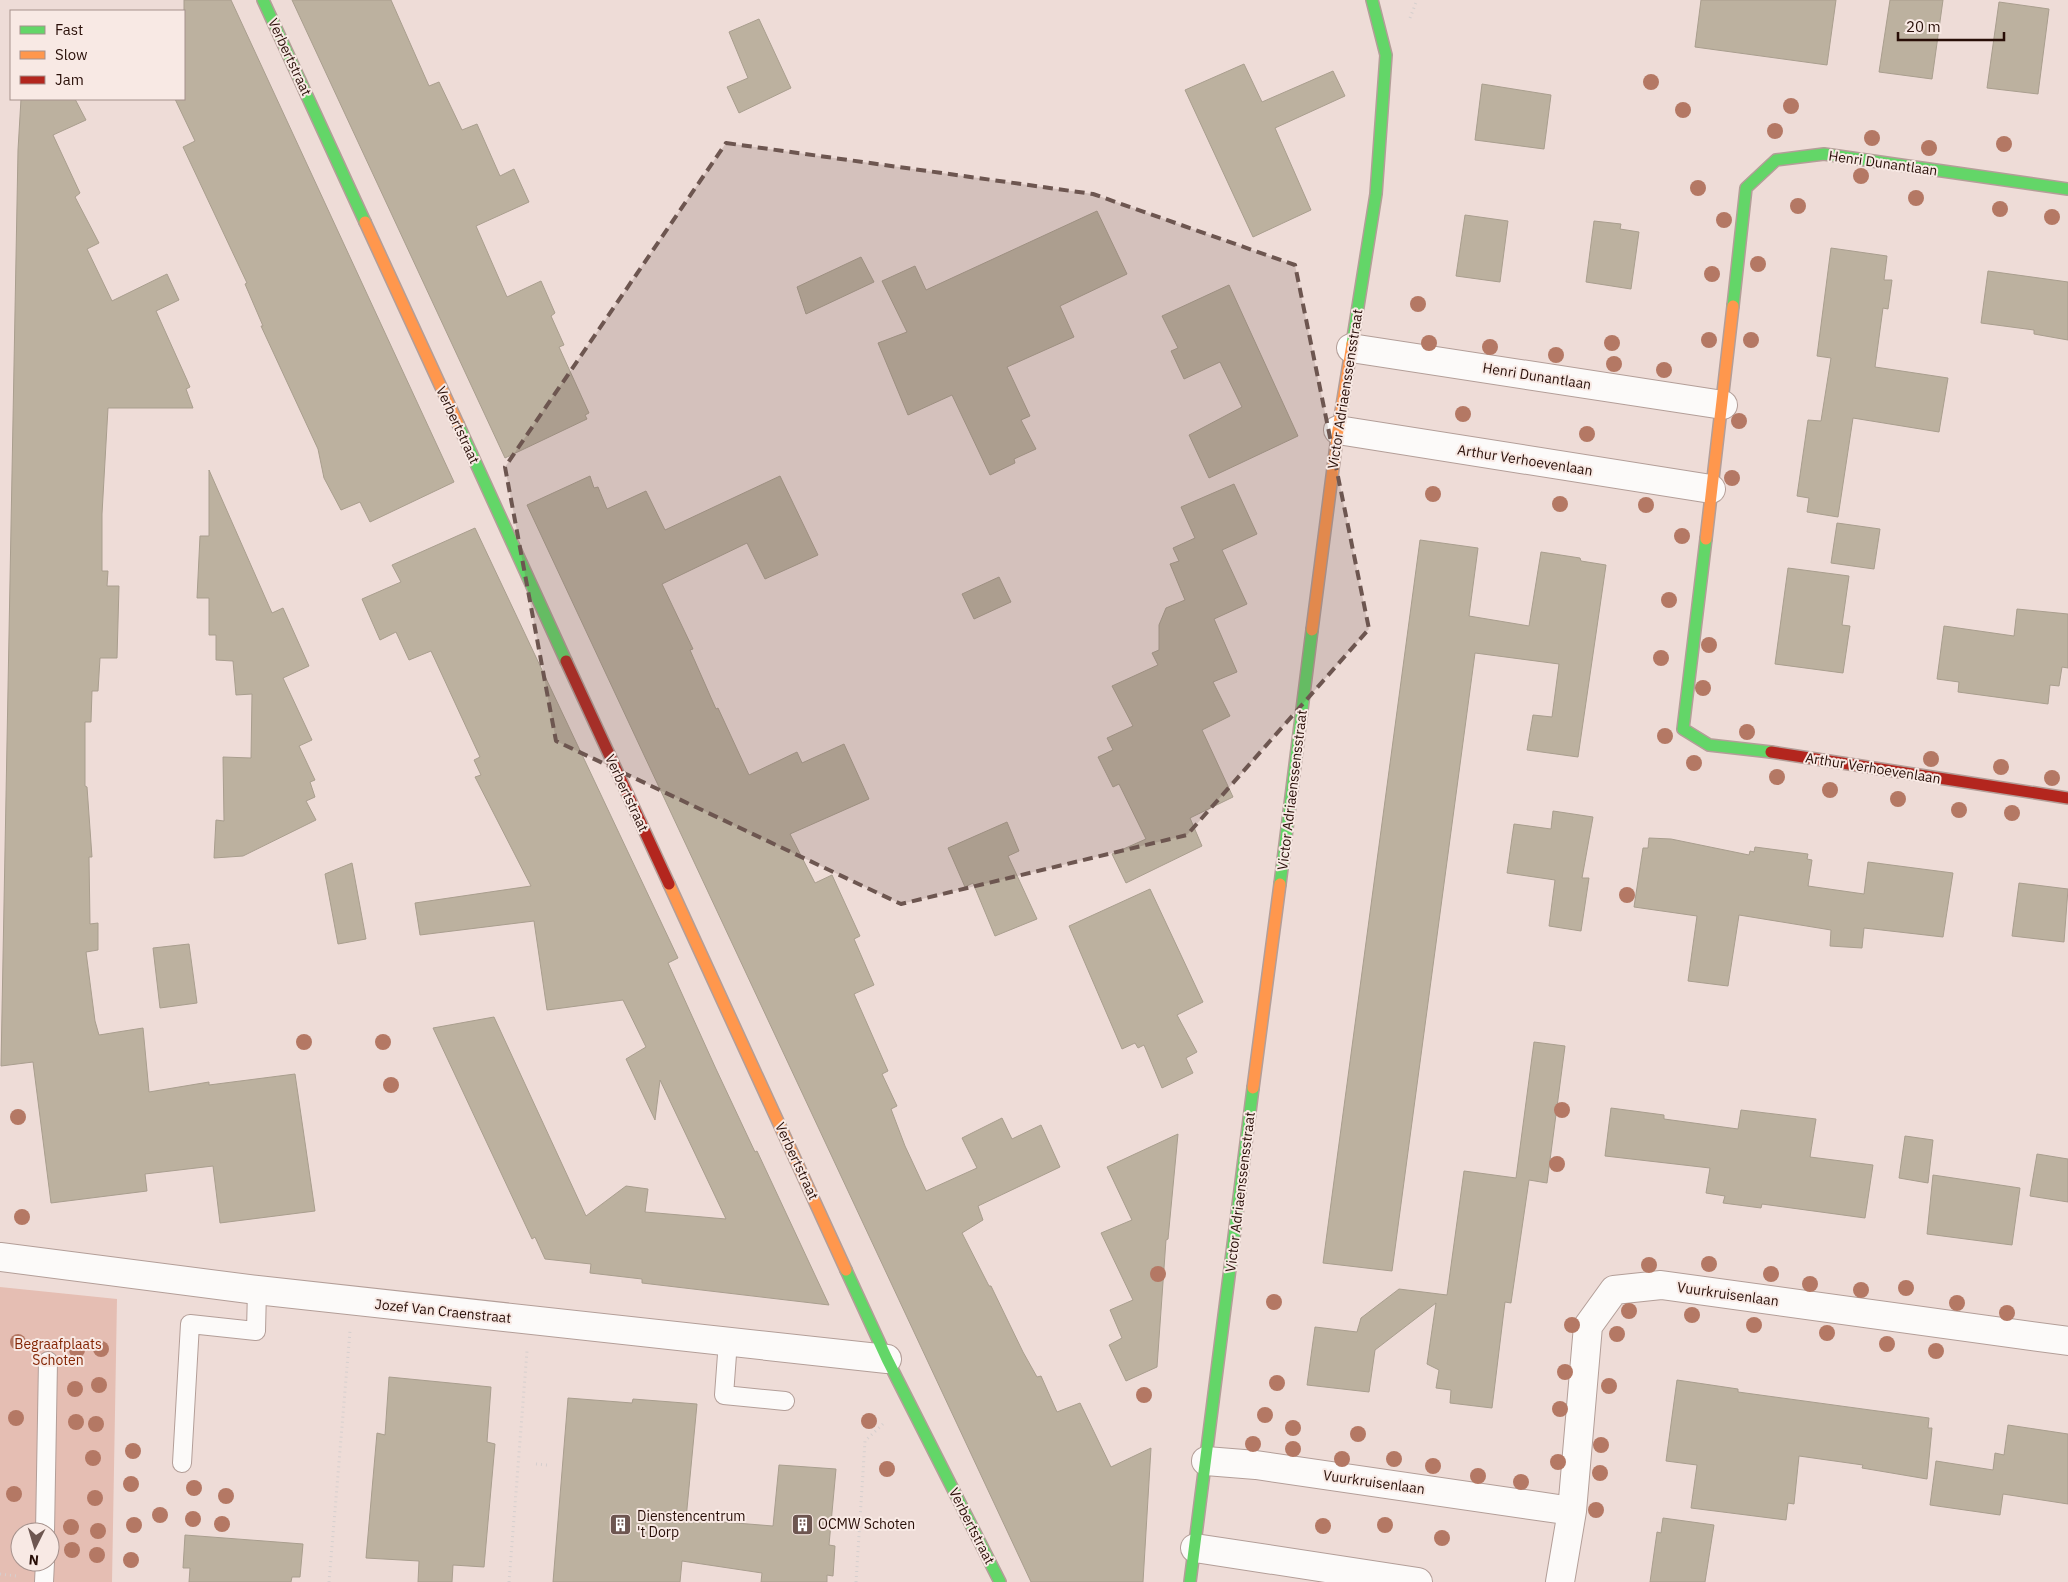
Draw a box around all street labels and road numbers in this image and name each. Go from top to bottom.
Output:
street label: Verbertstraat [264,15,316,99]
street label: Henri Dunantlaan [1827,146,1939,180]
street label: Victor Adriaenssensstraat [1323,308,1367,470]
street label: Henri Dunantlaan [1481,359,1593,393]
street label: Verbertstraat [432,383,484,467]
street label: Arthur Verhoevenlaan [1456,440,1594,480]
street label: Victor Adriaenssensstraat [1273,709,1311,871]
street label: Arthur Verhoevenlaan [1804,748,1942,788]
street label: Verbertstraat [601,751,653,835]
street label: Victor Adriaenssensstraat [1221,1111,1259,1273]
street label: Verbertstraat [771,1119,823,1203]
street label: Vuurkruisenlaan [1676,1278,1780,1310]
street label: Jozef Van Craenstraat [374,1295,512,1327]
street label: Vuurkruisenlaan [1322,1466,1426,1498]
street label: Verbertstraat [945,1485,999,1567]

